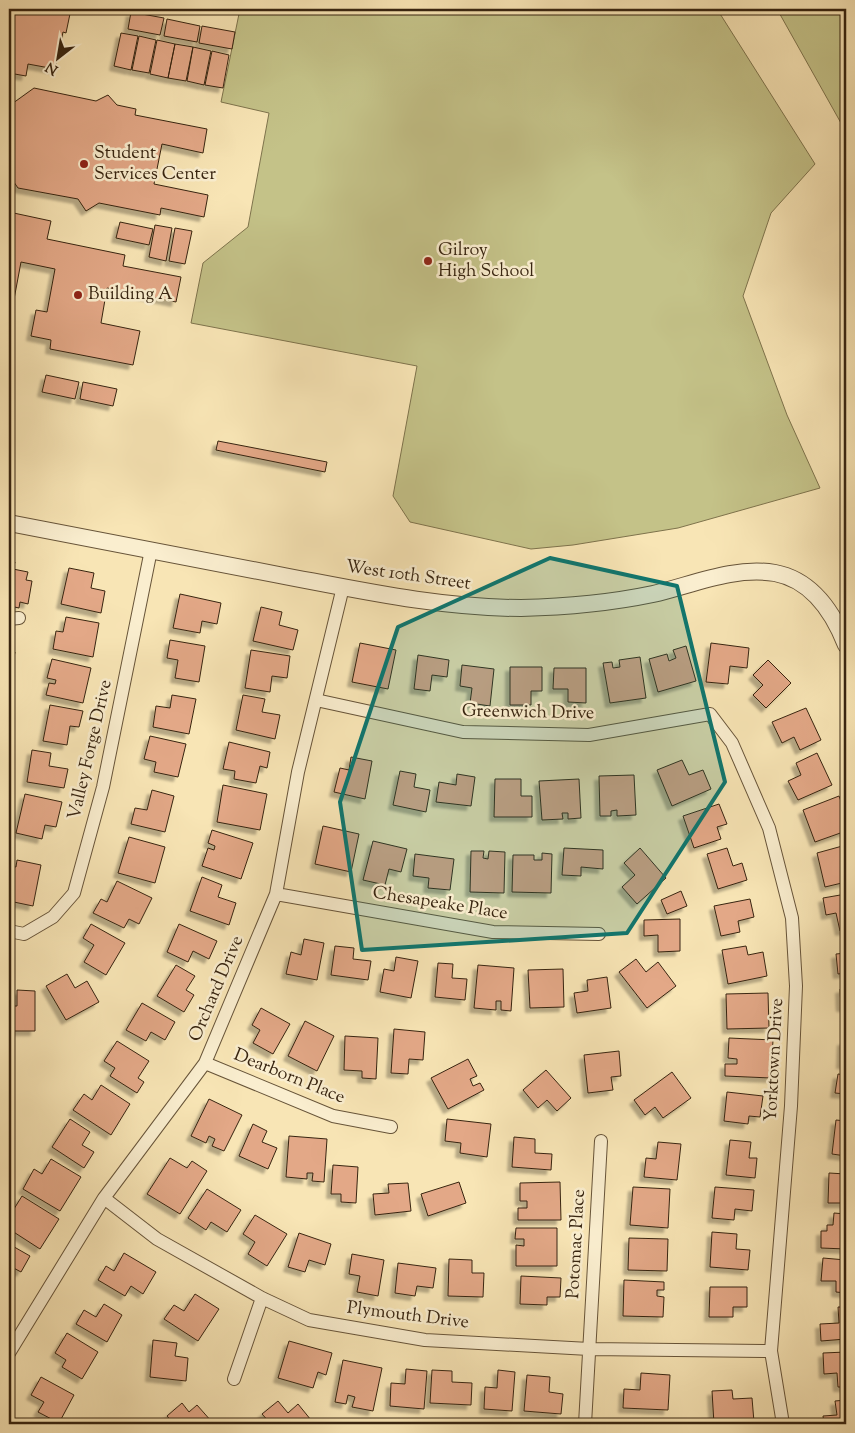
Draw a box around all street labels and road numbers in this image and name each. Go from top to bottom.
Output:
street label: West 10th Street [344,554,472,598]
street label: Valley Forge Drive [62,677,120,823]
street label: Greenwich Drive [461,699,595,727]
street label: Chesapeake Place [371,880,509,928]
street label: Orchard Drive [183,932,251,1046]
street label: Yorktown Drive [759,997,791,1123]
street label: Dearborn Place [229,1043,349,1111]
street label: Potomac Place [561,1188,593,1300]
street label: Plymouth Drive [345,1296,471,1336]

